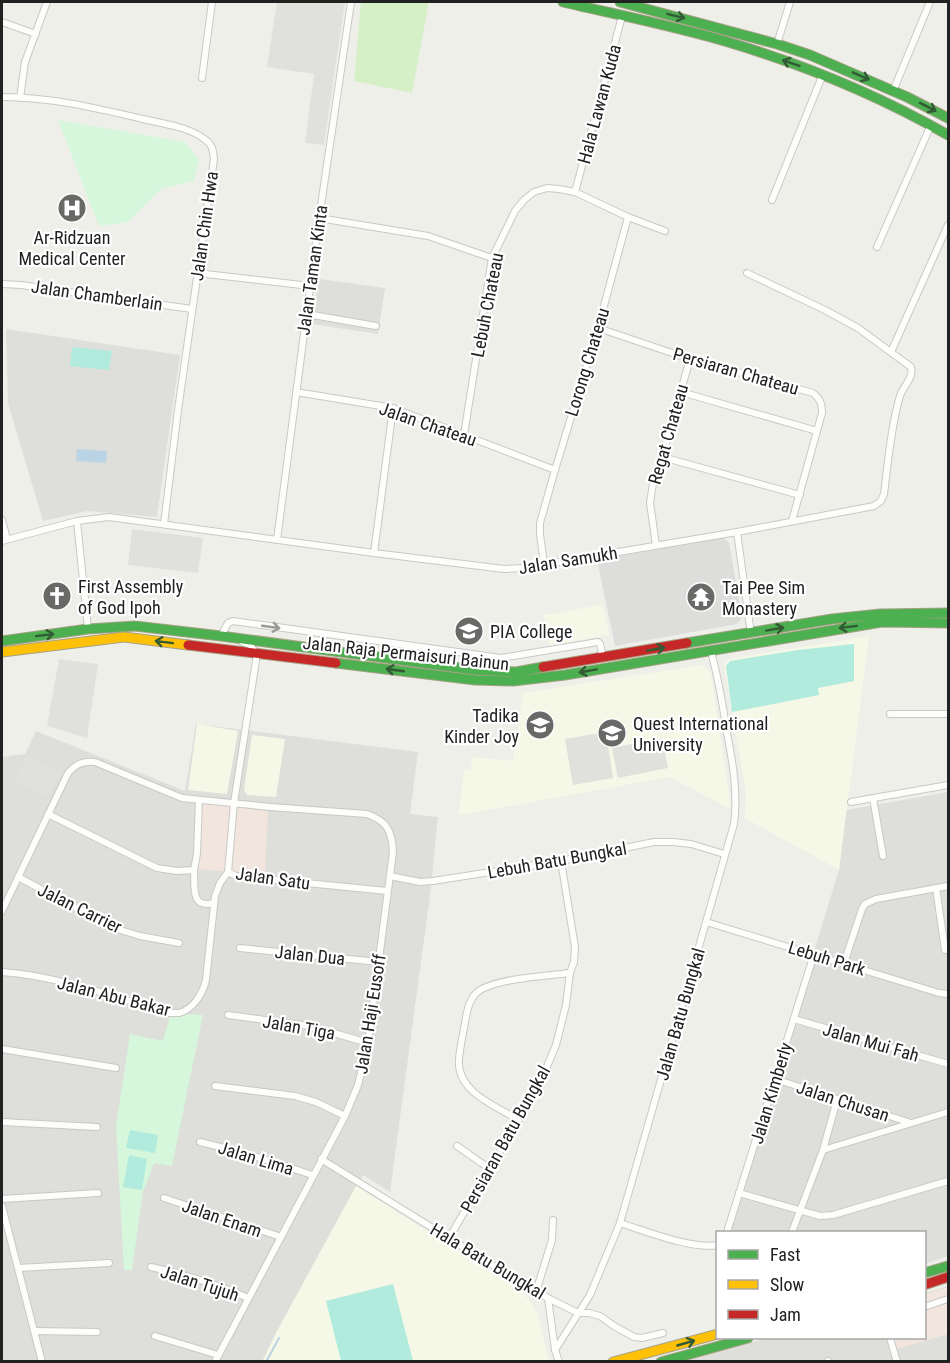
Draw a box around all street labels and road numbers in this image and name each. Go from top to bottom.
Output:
street label: Hala Lawan Kuda [573,42,625,166]
street label: Jalan Chin Hwa [186,170,222,282]
street label: Jalan Taman Kinta [292,204,332,336]
street label: Lebuh Chateau [467,251,507,359]
street label: Jalan Chamberlain [30,275,164,315]
street label: Lorong Chateau [561,305,613,419]
street label: Persiaran Chateau [671,343,801,399]
street label: Regat Chateau [644,381,692,487]
street label: Jalan Chateau [377,398,479,450]
street label: Jalan Samukh [517,542,619,578]
street label: Jalan Raja Permaisuri Bainun [302,632,510,674]
street label: Lebuh Batu Bungkal [486,837,628,883]
street label: Jalan Satu [234,862,312,894]
street label: Jalan Carrier [35,879,126,938]
street label: Lebuh Park [786,936,868,980]
street label: Jalan Dua [274,941,346,969]
street label: Jalan Batu Bungkal [651,945,709,1083]
street label: Jalan Haji Eusoff [350,952,390,1075]
street label: Jalan Abu Bakar [55,972,173,1020]
street label: Jalan Tiga [261,1010,337,1044]
street label: Jalan Mui Fah [820,1018,922,1066]
street label: Jalan Kimberly [746,1039,797,1146]
street label: Persiaran Batu Bungkal [456,1062,554,1216]
street label: Jalan Chusan [794,1076,892,1126]
street label: Jalan Lima [216,1137,296,1179]
street label: Jalan Enam [179,1195,265,1241]
street label: Hala Batu Bungkal [427,1218,549,1304]
street label: Jalan Tujuh [158,1260,242,1306]

